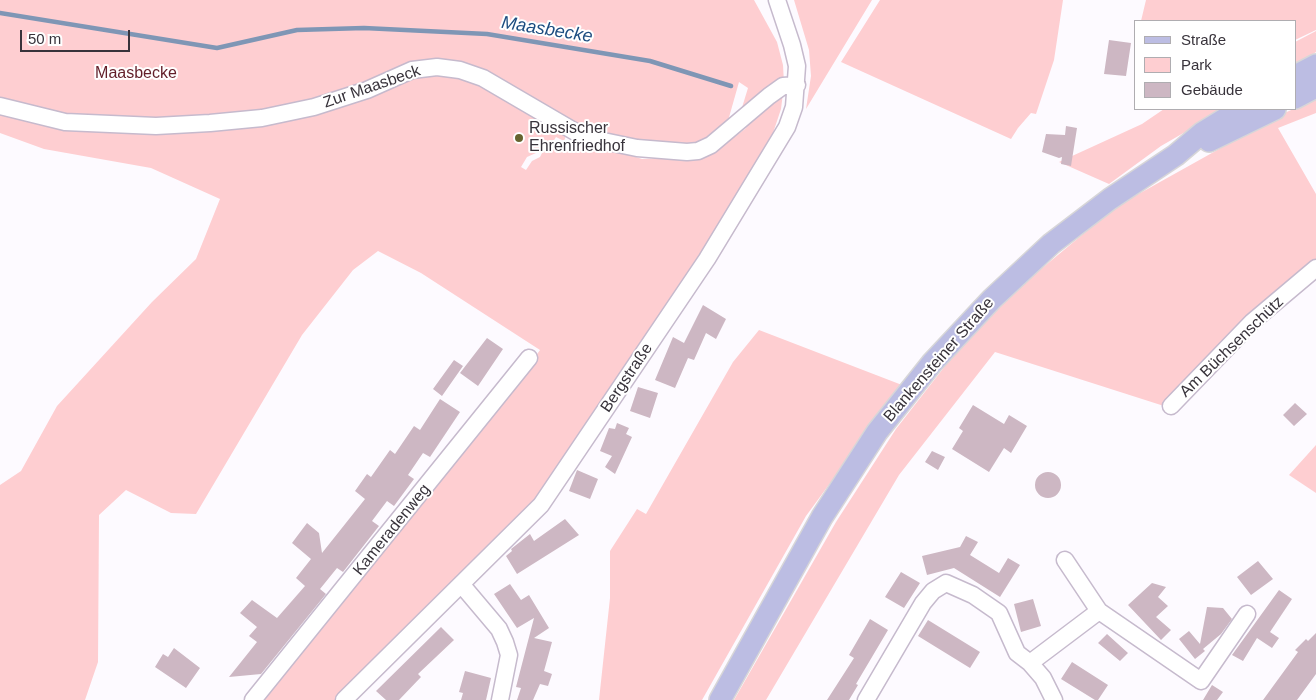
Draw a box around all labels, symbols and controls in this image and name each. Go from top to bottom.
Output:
water label: Maasbecke [500,12,594,48]
scale bar [22,20,132,52]
legend [1134,20,1296,110]
text: 50 m [28,30,61,47]
text: Straße [1181,31,1226,48]
text: Park [1181,56,1212,73]
street label: Zur Maasbeck [321,61,423,113]
park label: Maasbecke [95,64,177,84]
text: Gebäude [1181,81,1243,98]
place label: Russischer Ehrenfriedhof [529,119,625,157]
marker: Russischer Ehrenfriedhof [513,132,525,144]
street label: Am Büchsenschütz [1176,293,1288,401]
street label: Blankensteiner Straße [880,294,998,426]
street label: Bergstraße [597,340,657,416]
street label: Kameradenweg [349,480,435,580]

